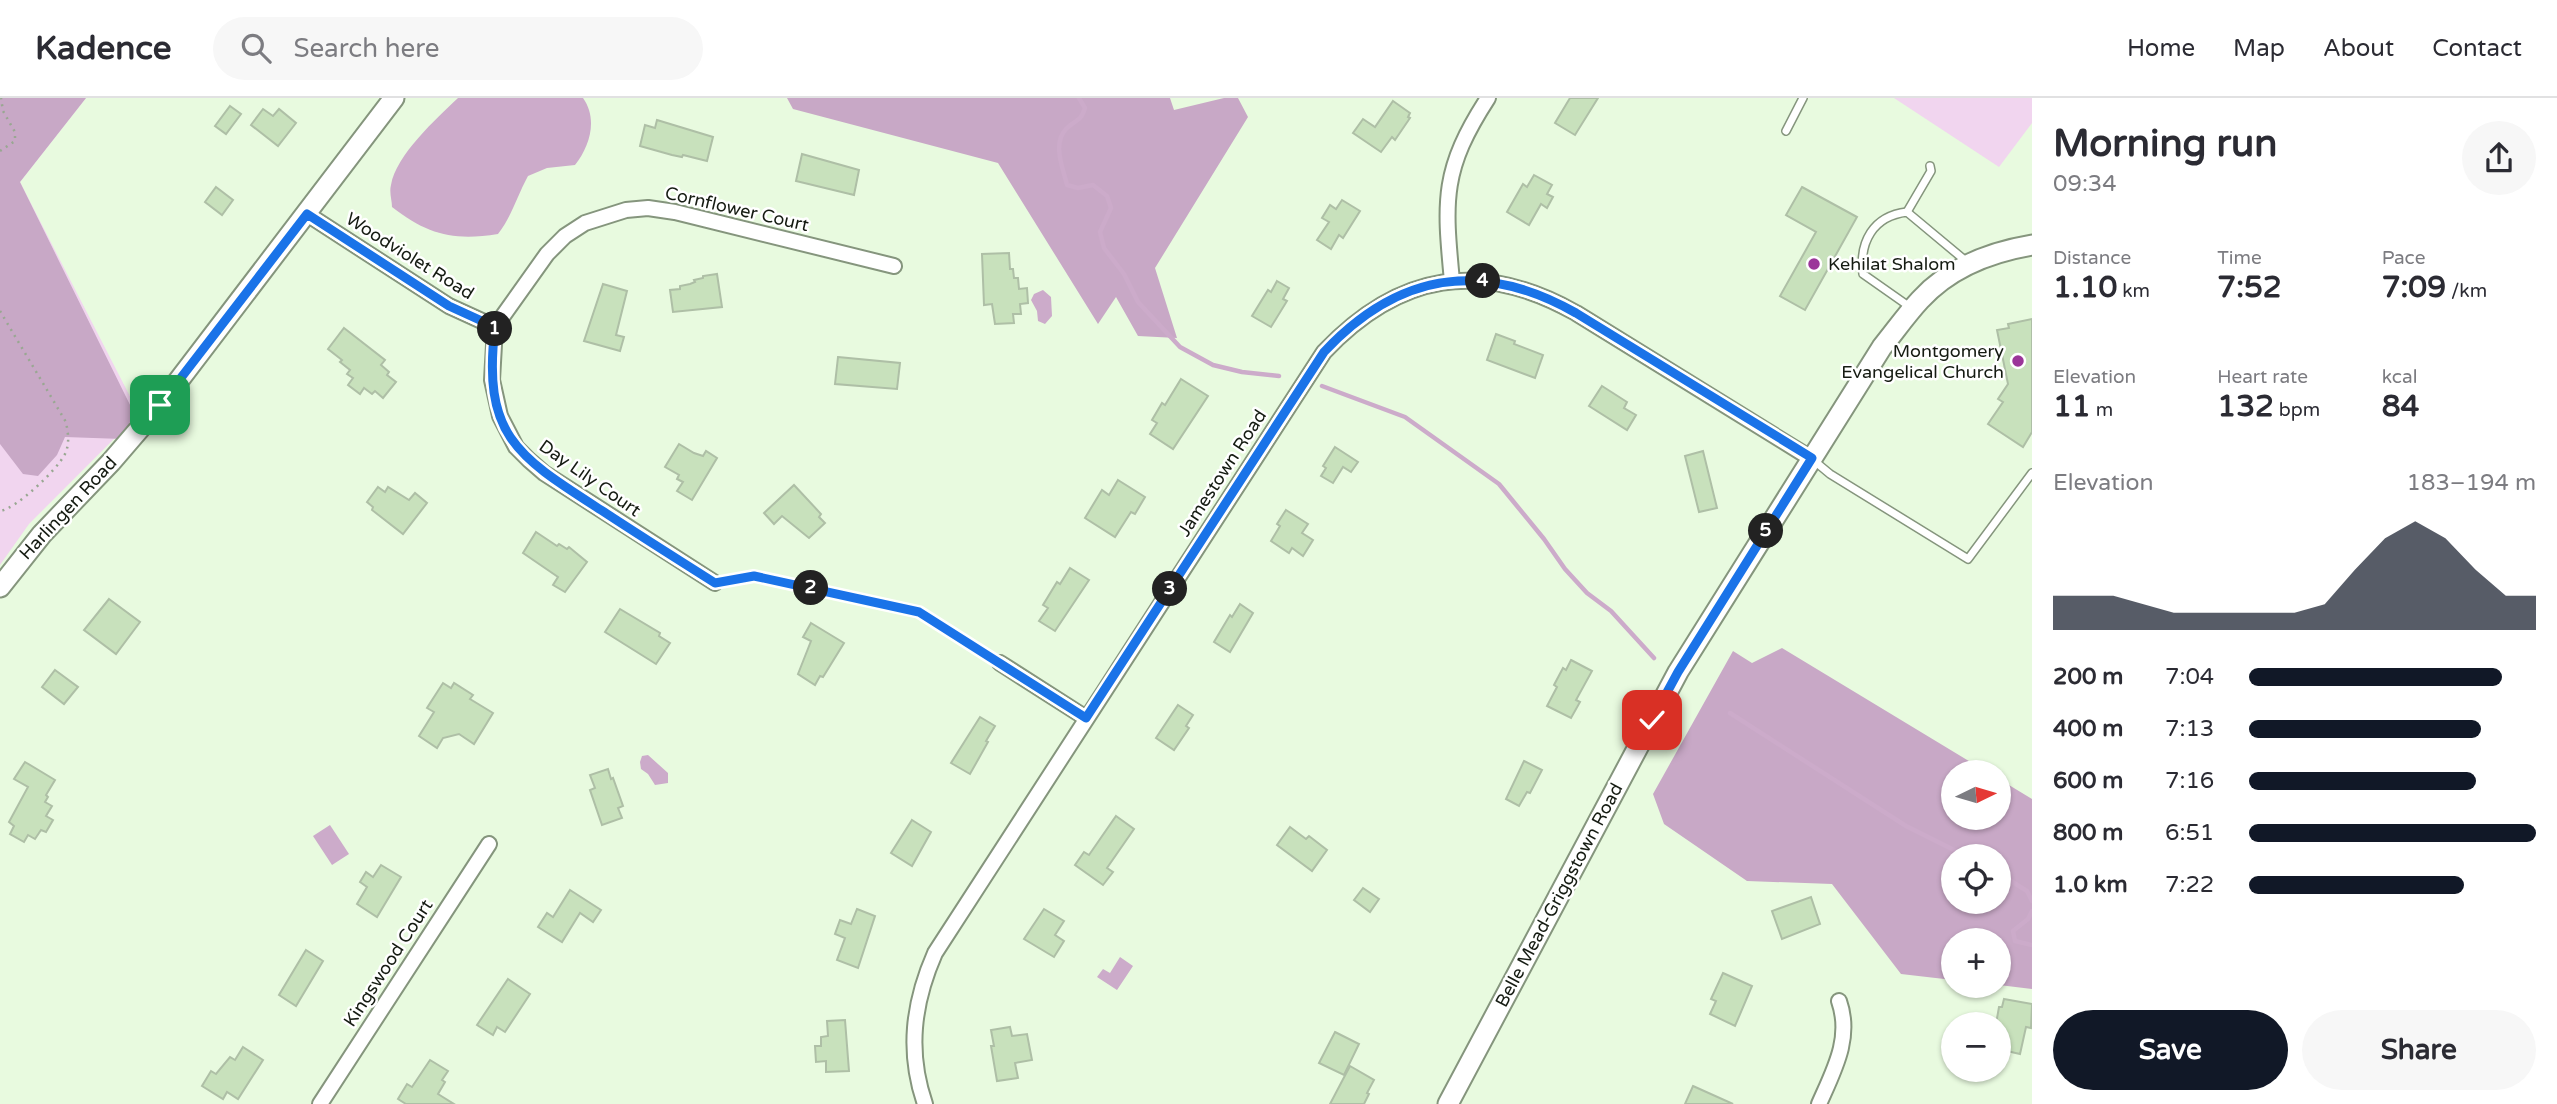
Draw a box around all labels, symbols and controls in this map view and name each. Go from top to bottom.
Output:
search box [213,17,703,80]
text: Kadence [35,29,171,68]
icon: search [237,29,275,67]
text: Search here [293,33,440,64]
text: Home [2127,34,2195,63]
text: Map [2233,34,2285,63]
text: About [2323,34,2394,63]
text: Contact [2432,34,2522,63]
text: Morning run [2053,121,2277,167]
button: share [2462,121,2536,195]
text: 09:34 [2053,170,2117,198]
street label: Cornflower Court [663,182,811,236]
street label: Woodviolet Road [342,208,478,304]
text: Distance [2053,247,2131,269]
text: Time [2217,247,2262,269]
text: Pace [2382,247,2425,269]
place label: Kehilat Shalom [1828,253,1956,275]
marker: Kehilat Shalom [1806,256,1822,272]
pin: 4 [1466,264,1500,298]
text: 4 [1477,269,1488,291]
text: 1.10 [2053,269,2117,306]
text: 7:52 [2217,269,2282,306]
text: 7:09 [2382,269,2446,306]
text: km [2117,280,2150,302]
text: /km [2446,280,2487,302]
pin: 1 [477,312,512,346]
text: 1 [489,317,500,339]
place label: Montgomery Evangelical Church [1841,340,2004,383]
marker: Montgomery Evangelical Church [2010,353,2026,369]
text: Elevation [2053,366,2136,388]
text: Heart rate [2217,366,2308,388]
text: kcal [2382,366,2417,388]
pin [130,375,190,435]
icon: arrive [141,386,179,424]
text: 11 [2053,388,2091,425]
text: 132 [2217,388,2274,425]
text: 84 [2382,388,2419,425]
text: m [2091,399,2113,421]
text: bpm [2274,399,2320,421]
street label: Jamestown Road [1173,406,1271,540]
street label: Day Lily Court [535,435,645,521]
street label: Harlingen Road [15,452,121,564]
text: Elevation [2053,469,2154,497]
text: 183–194 m [2407,469,2536,497]
pin: 5 [1748,514,1784,548]
text: 5 [1760,519,1771,541]
pin: 2 [794,570,828,606]
pin: 3 [1152,572,1188,606]
text: 2 [805,576,816,598]
text: 3 [1164,577,1175,599]
text: 200 m [2053,663,2123,691]
text: 7:04 [2165,663,2214,691]
pin [1622,690,1682,750]
icon: check [1633,701,1671,739]
text: 400 m [2053,715,2123,743]
text: 7:13 [2165,715,2214,743]
north arrow [1941,760,2011,830]
map controls [1941,760,2011,1082]
text: 600 m [2053,767,2123,795]
text: 7:16 [2165,767,2214,795]
street label: Belle Mead-Griggstown Road [1490,779,1628,1011]
text: 800 m [2053,819,2123,847]
text: 6:51 [2165,819,2214,847]
button: locate [1941,844,2011,914]
text: 1.0 km [2053,871,2128,899]
text: 7:22 [2165,871,2214,899]
street label: Kingswood Court [339,895,437,1031]
button: + [1941,928,2011,998]
button: Save [2053,1010,2288,1090]
button: Share [2302,1010,2536,1090]
button: − [1941,1012,2011,1082]

